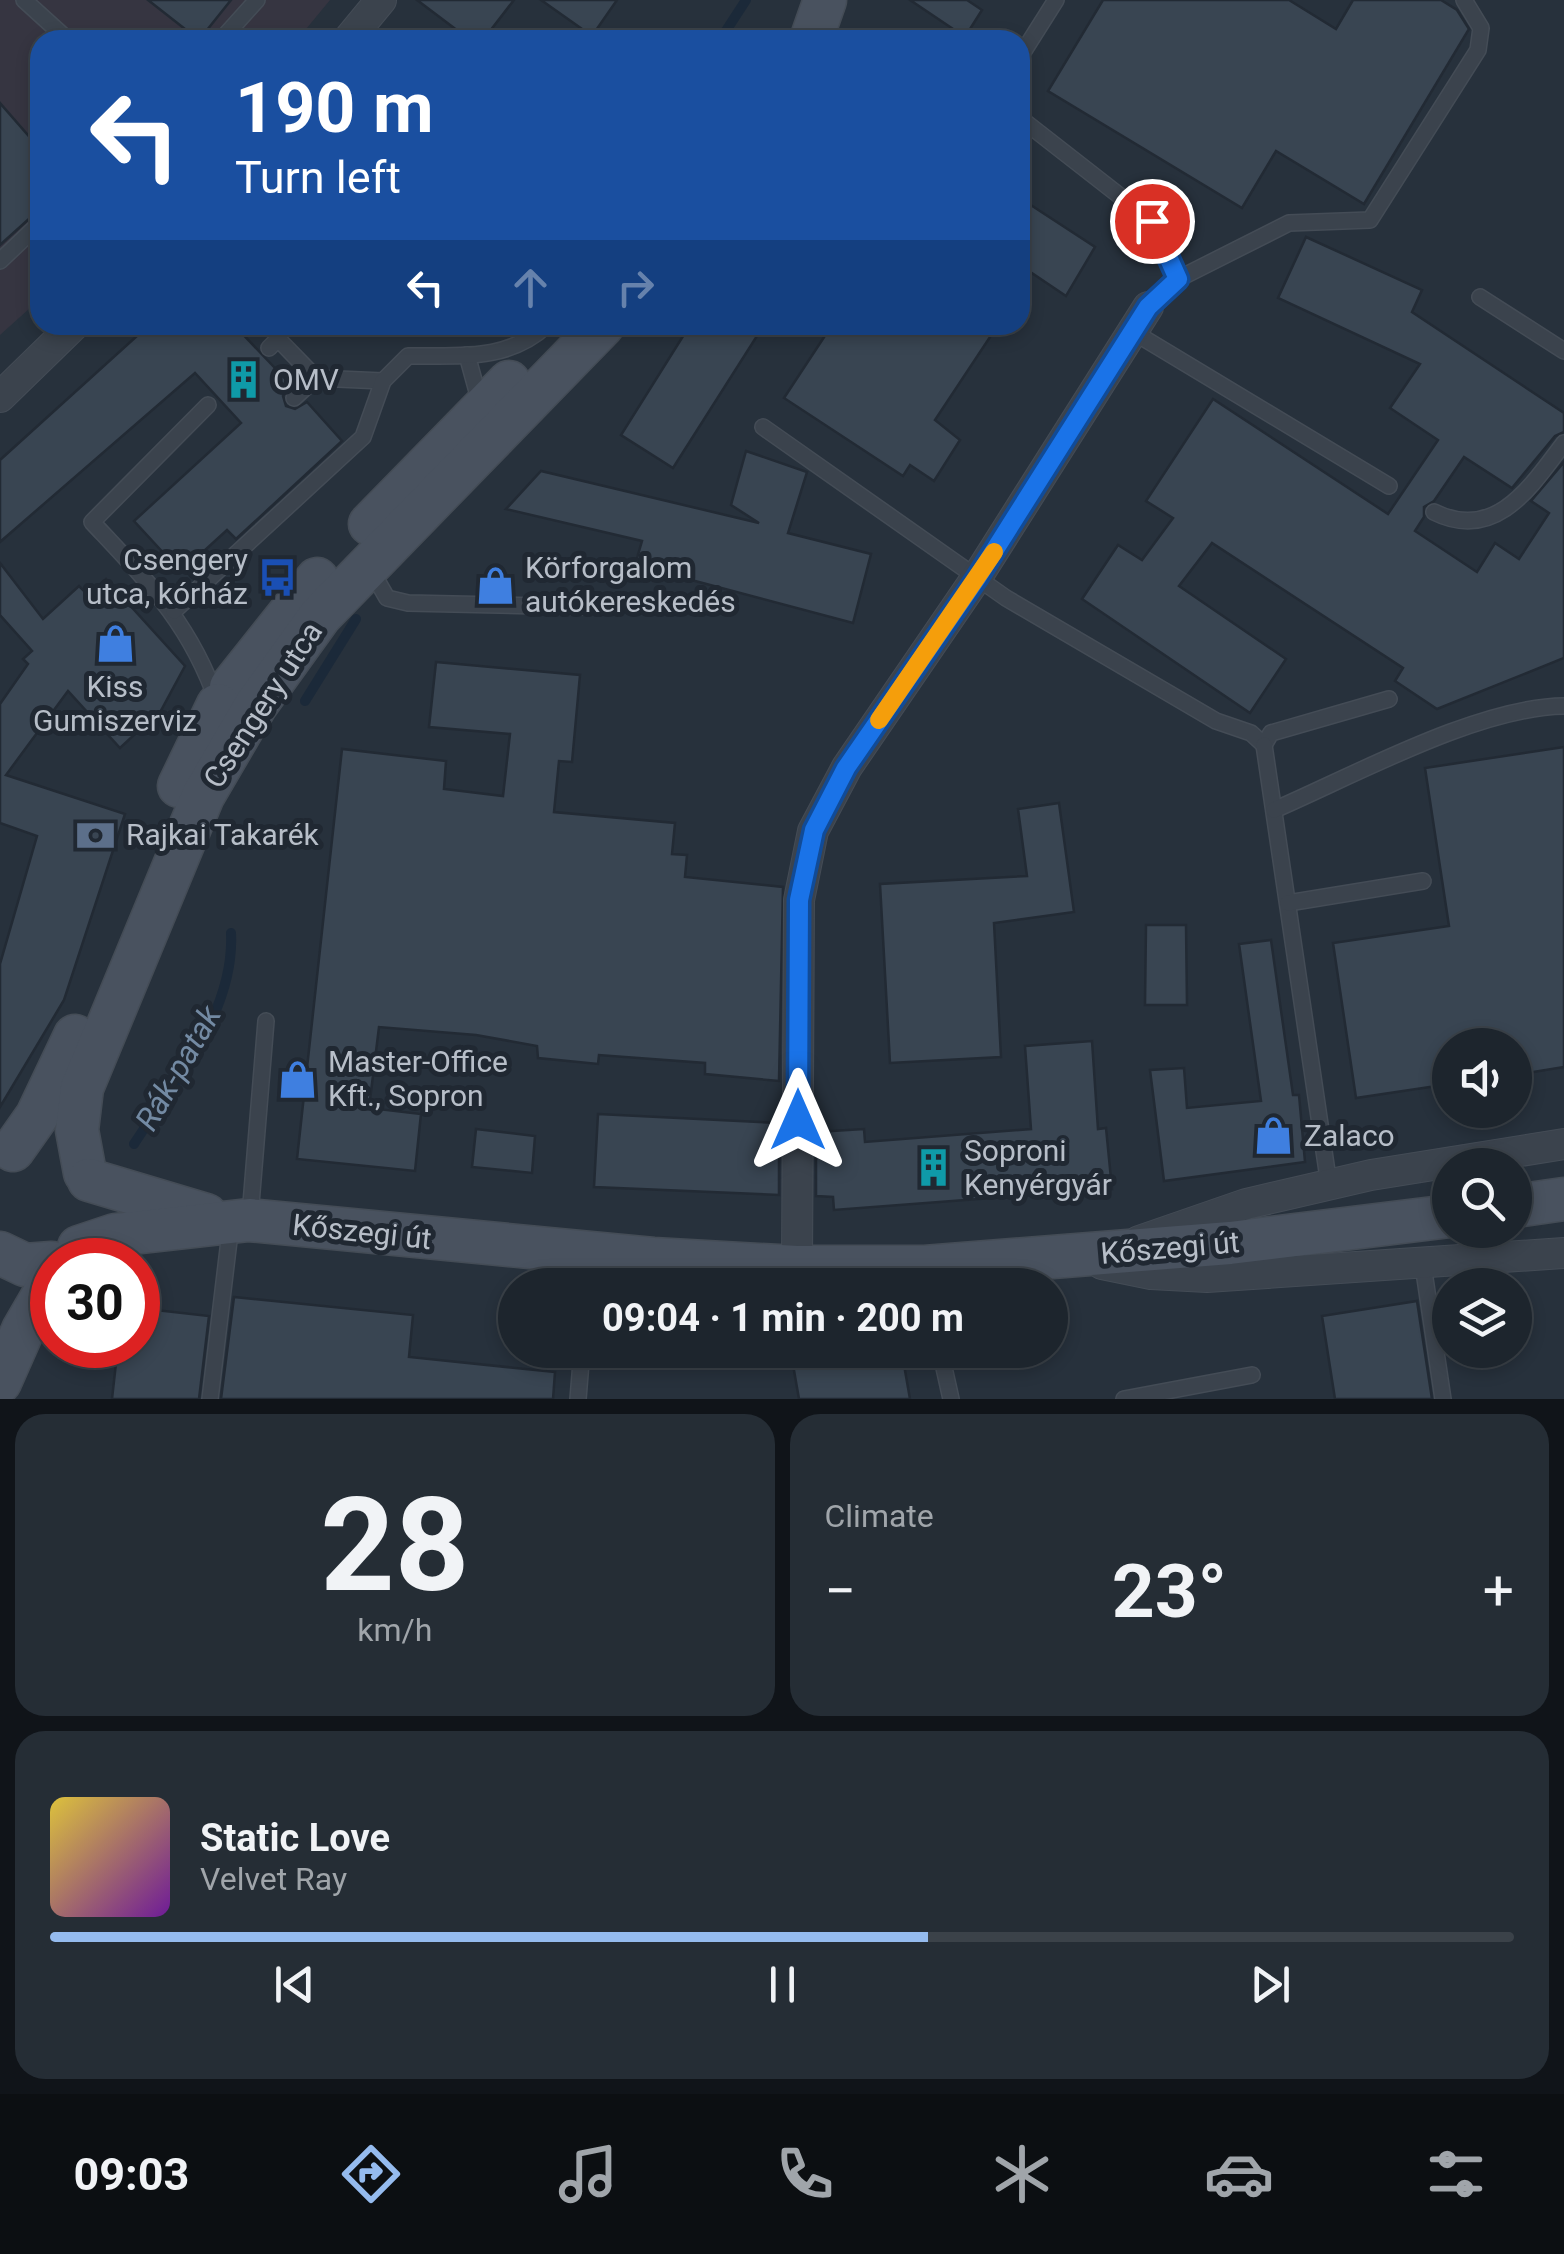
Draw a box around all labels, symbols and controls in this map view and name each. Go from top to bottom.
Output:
text: 190 m [235,67,434,149]
icon: left [70,70,200,200]
text: Turn left [235,151,401,204]
pin [1110,179,1195,264]
icon: arrive [1125,194,1180,249]
icon: left [398,260,453,315]
icon: ahead [503,260,558,315]
icon: right [608,260,663,315]
building icon: OMV [222,359,264,401]
place label: OMV [273,362,339,397]
place label: Csengery utca, kórház [86,542,248,611]
place label: Körforgalom autókereskedés [525,550,736,619]
bus stop icon: Csengery utca, kórház [257,556,299,598]
shop icon: Körforgalom autókereskedés [474,564,516,606]
street label: Csengery utca [196,615,329,794]
shop icon: Kiss Gumiszerviz [94,622,136,664]
place label: Kiss Gumiszerviz [33,669,197,738]
bank icon: Rajkai Takarék [75,814,117,856]
place label: Rajkai Takarék [126,817,320,852]
water label: Rák-patak [127,998,229,1137]
map controls [1432,1028,1532,1368]
button: sound [1432,1028,1532,1128]
place label: Master-Office Kft., Sopron [328,1044,508,1113]
shop icon: Master-Office Kft., Sopron [277,1058,319,1100]
position arrow [746,1068,850,1172]
shop icon: Zalaco [1253,1115,1295,1157]
place label: Zalaco [1304,1118,1395,1153]
place label: Soproni Kenyérgyár [964,1133,1112,1202]
building icon: Soproni Kenyérgyár [913,1147,955,1189]
button: search [1432,1148,1532,1248]
street label: Kőszegi út [291,1207,433,1256]
street label: Kőszegi út [1099,1224,1241,1271]
speed limit sign: 30 [30,1238,160,1368]
button: layers [1432,1268,1532,1368]
text: 09:04 · 1 min · 200 m [602,1296,964,1340]
text: 28 [320,1469,469,1622]
text: Climate [825,1497,934,1535]
text: 23° [1112,1547,1227,1635]
text: − [825,1559,856,1623]
text: + [1483,1559,1514,1623]
text: km/h [357,1611,432,1649]
text: Static Love [200,1816,390,1860]
text: Velvet Ray [200,1860,347,1898]
icon: previous [267,1957,322,2012]
icon: pause [755,1957,810,2012]
icon: next [1243,1957,1298,2012]
icon: directions [336,2139,406,2209]
icon: music [553,2139,623,2209]
icon: phone [770,2139,840,2209]
icon: climate [987,2139,1057,2209]
icon: car [1204,2139,1274,2209]
icon: filters [1421,2139,1491,2209]
text: 09:03 [73,2148,189,2201]

